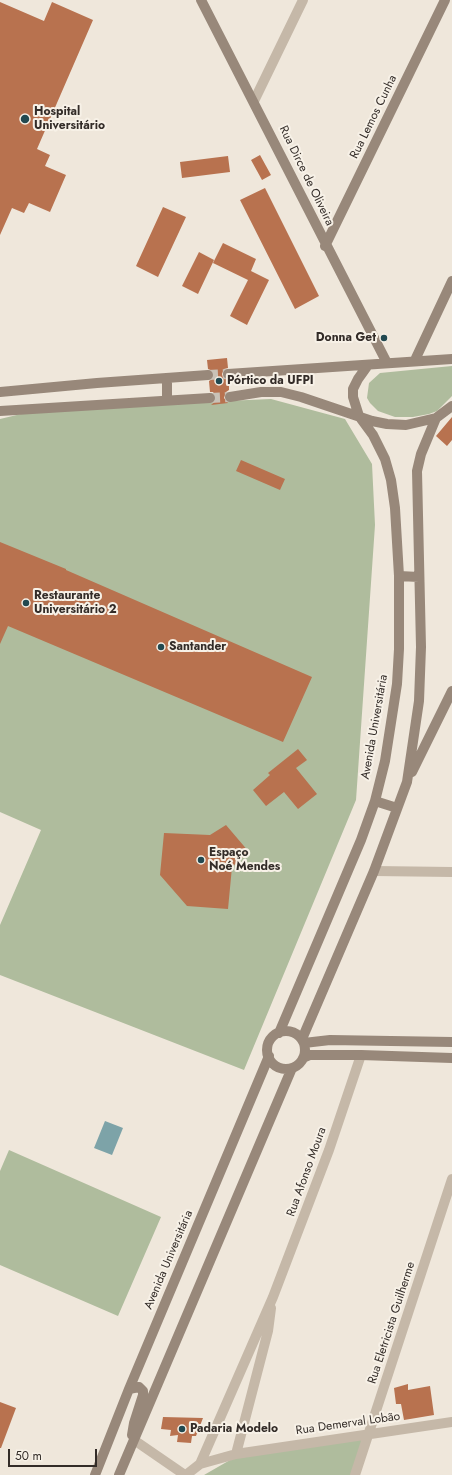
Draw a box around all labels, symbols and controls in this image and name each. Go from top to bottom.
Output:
street label: Rua Lemos Cunha [348,73,400,161]
place label: Hospital Universitário [34,105,105,133]
marker: Hospital Universitário [19,113,31,125]
street label: Rua Dirce de Oliveira [276,124,336,228]
place label: Donna Get [316,331,376,345]
marker: Donna Get [379,333,389,343]
place label: Pórtico da UFPI [227,374,314,388]
marker: Pórtico da UFPI [214,376,224,386]
place label: Restaurante Universitário 2 [34,589,116,617]
marker: Restaurante Universitário 2 [21,598,31,608]
place label: Santander [169,640,226,654]
marker: Santander [156,642,166,652]
street label: Avenida Universitária [359,673,391,781]
place label: Espaço Noé Mendes [209,846,280,874]
marker: Espaço Noé Mendes [196,855,206,865]
street label: Rua Afonso Moura [284,1125,330,1219]
street label: Avenida Universitária [142,1208,196,1312]
street label: Rua Eletricista Guilherme [365,1260,419,1386]
street label: Rua Demerval Lobão [295,1410,401,1438]
place label: Padaria Modelo [190,1422,278,1436]
marker: Padaria Modelo [177,1424,187,1434]
scale bar [10,1441,99,1467]
text: 50 m [15,1447,42,1465]

